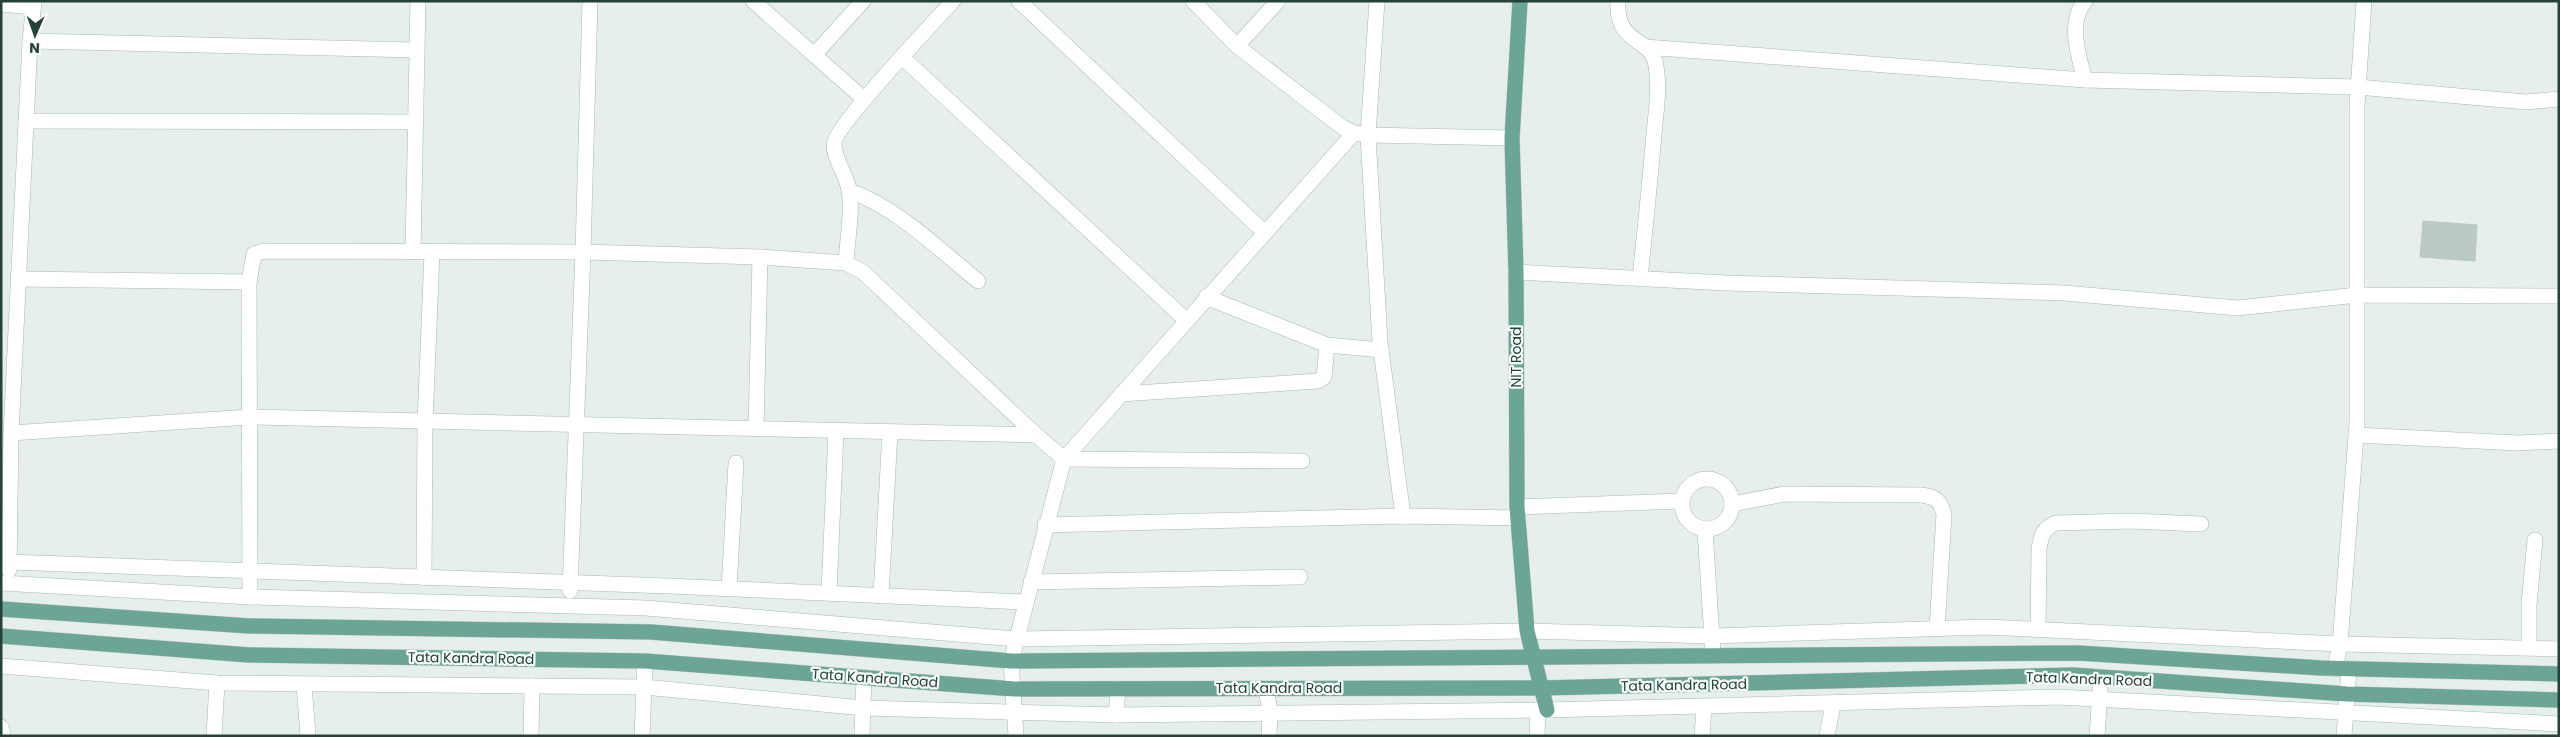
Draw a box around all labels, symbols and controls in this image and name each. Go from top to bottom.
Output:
north arrow [10,10,60,60]
text: N [29,38,40,58]
street label: NIT Road [1506,327,1526,388]
street label: Tata Kandra Road [408,647,534,669]
street label: Tata Kandra Road [811,664,939,692]
street label: Tata Kandra Road [2025,667,2153,691]
street label: Tata Kandra Road [1621,674,1747,696]
street label: Tata Kandra Road [1216,678,1342,698]

